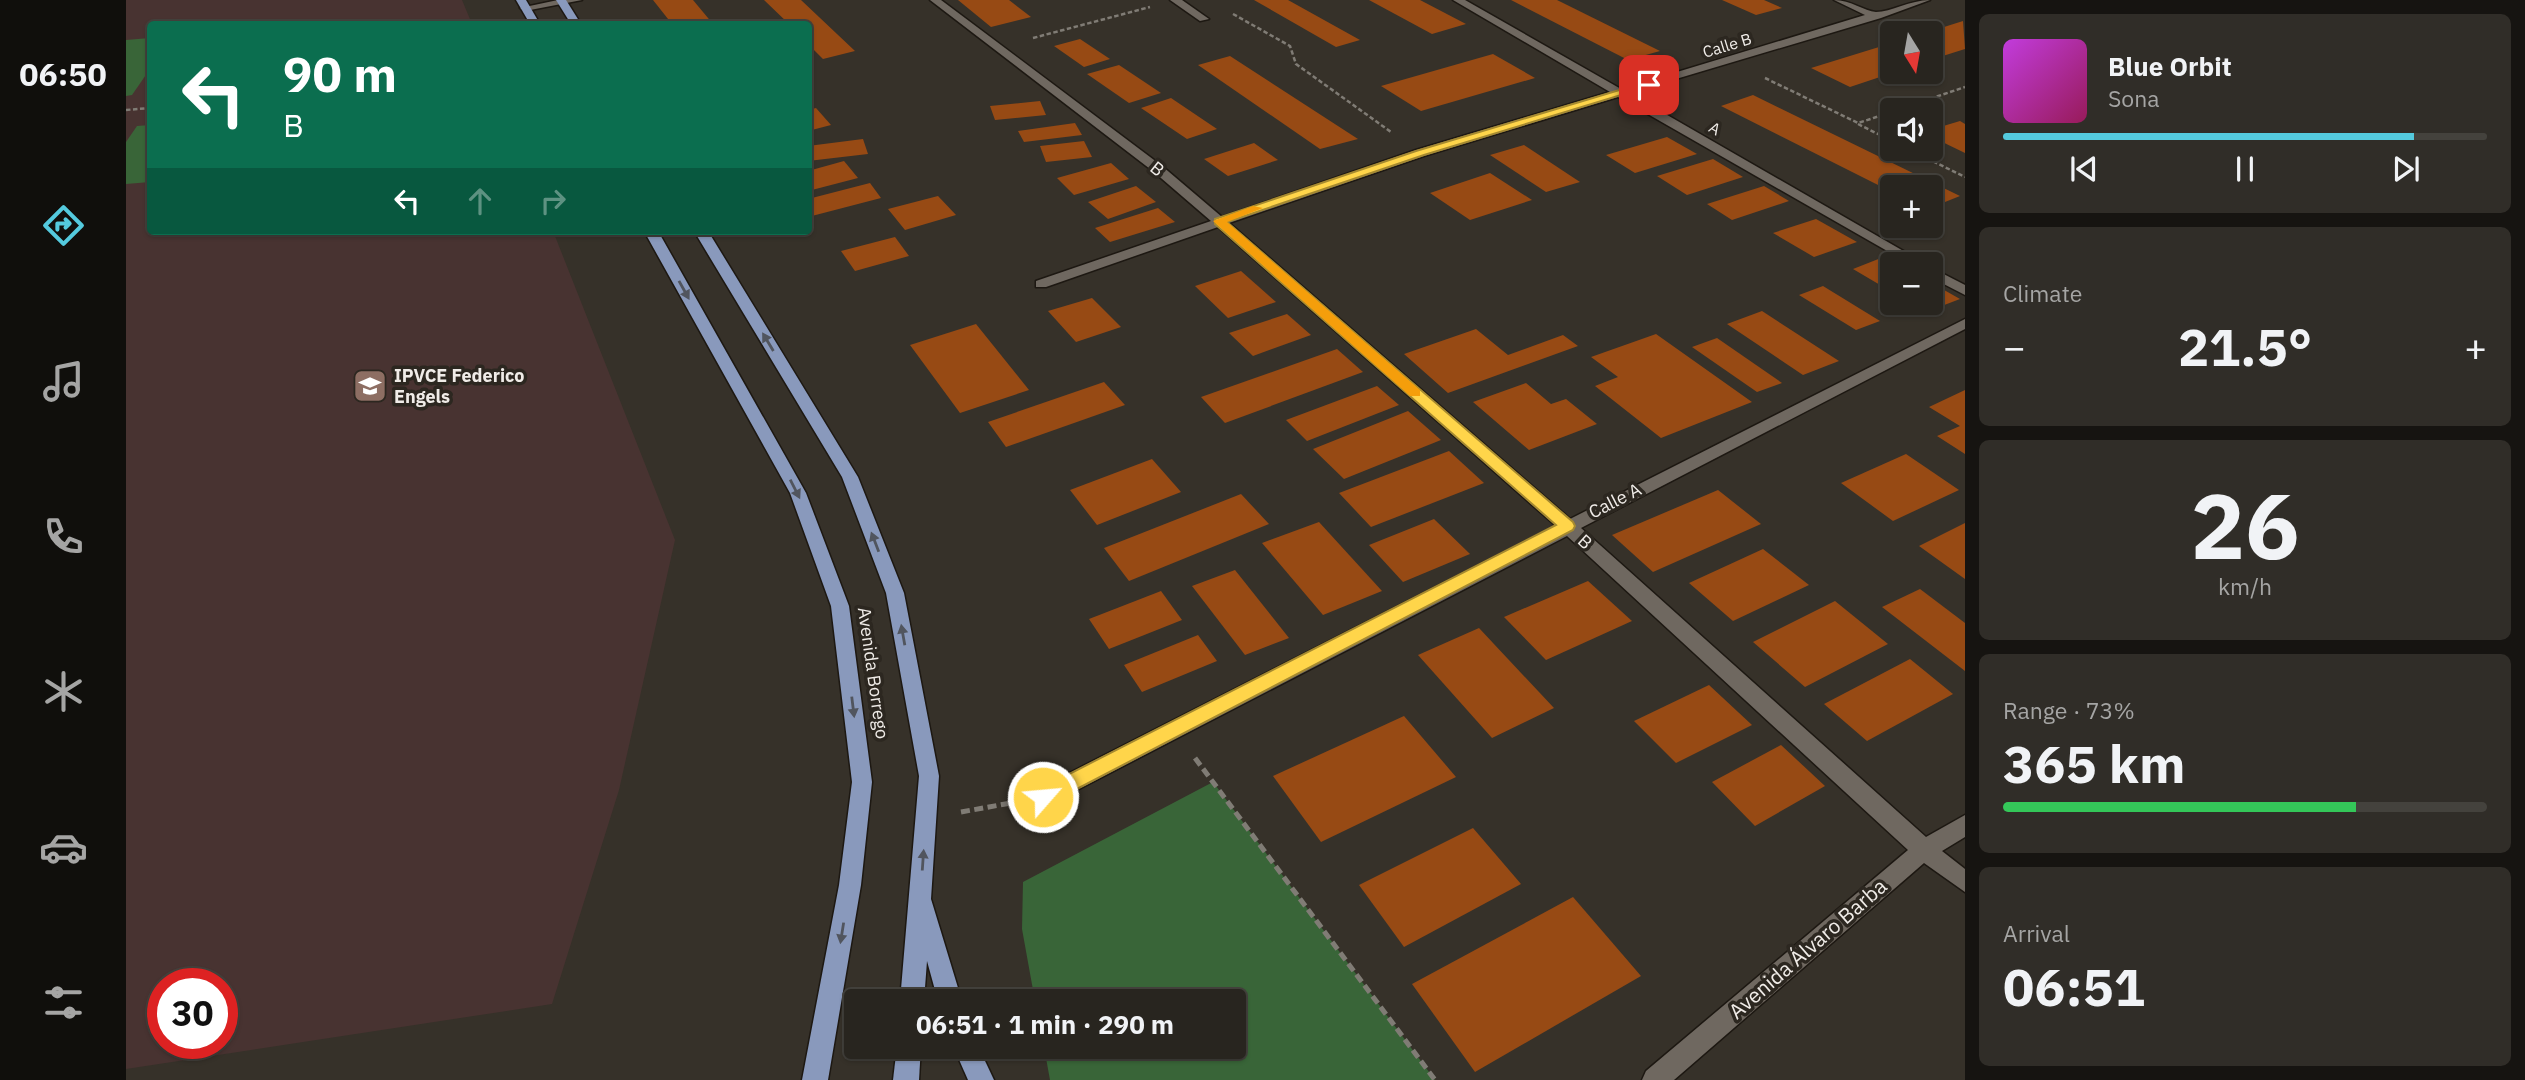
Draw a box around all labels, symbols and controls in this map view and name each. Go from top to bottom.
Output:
north arrow [1880,21,1942,84]
map controls [1880,21,1943,315]
street label: Calle B [1700,28,1754,62]
text: 90 m [283,42,397,105]
icon: left [168,49,259,140]
text: Blue Orbit [2108,49,2232,83]
text: 06:50 [19,53,107,95]
pin [1619,55,1679,115]
icon: arrive [1630,66,1668,104]
text: Sona [2108,83,2160,113]
button: sound [1880,98,1943,161]
text: B [283,104,304,146]
street label: A [1706,117,1724,139]
icon: previous [2065,150,2103,188]
icon: pause [2226,150,2264,188]
icon: next [2387,150,2425,188]
street label: B [1146,156,1169,181]
button: + [1880,175,1943,238]
icon: left [388,182,426,220]
icon: ahead [461,182,499,220]
icon: right [534,182,572,220]
icon: directions [39,201,88,250]
button: − [1880,252,1943,315]
text: Climate [2003,278,2082,308]
one-way arrow [678,281,690,300]
text: 21.5° [2178,313,2312,380]
text: − [2003,322,2026,371]
text: + [2464,322,2487,371]
one-way arrow [761,332,774,351]
icon: music [39,357,88,406]
place label: IPVCE Federico Engels [394,364,524,408]
school or university icon: IPVCE Federico Engels [351,367,389,405]
text: 26 [2190,466,2300,584]
street label: Calle A [1585,477,1645,524]
one-way arrow [790,479,801,499]
icon: phone [39,512,88,561]
street label: B [1573,529,1597,554]
one-way arrow [869,531,880,552]
text: km/h [2218,571,2272,601]
street label: Avenida Borrego [853,605,894,740]
one-way arrow [897,624,908,646]
icon: climate [39,667,88,716]
text: Range · 73% [2003,695,2135,725]
one-way arrow [847,696,858,718]
text: 365 km [2003,730,2185,797]
position arrow [1006,760,1080,834]
icon: car [39,823,88,872]
one-way arrow [918,848,929,870]
street label: Avenida Álvaro Barba [1722,872,1892,1025]
text: Arrival [2003,918,2070,948]
one-way arrow [836,922,847,944]
text: 06:51 [2003,953,2145,1020]
speed limit sign: 30 [147,968,238,1059]
icon: filters [39,978,88,1027]
text: 06:51 · 1 min · 290 m [916,1007,1174,1041]

